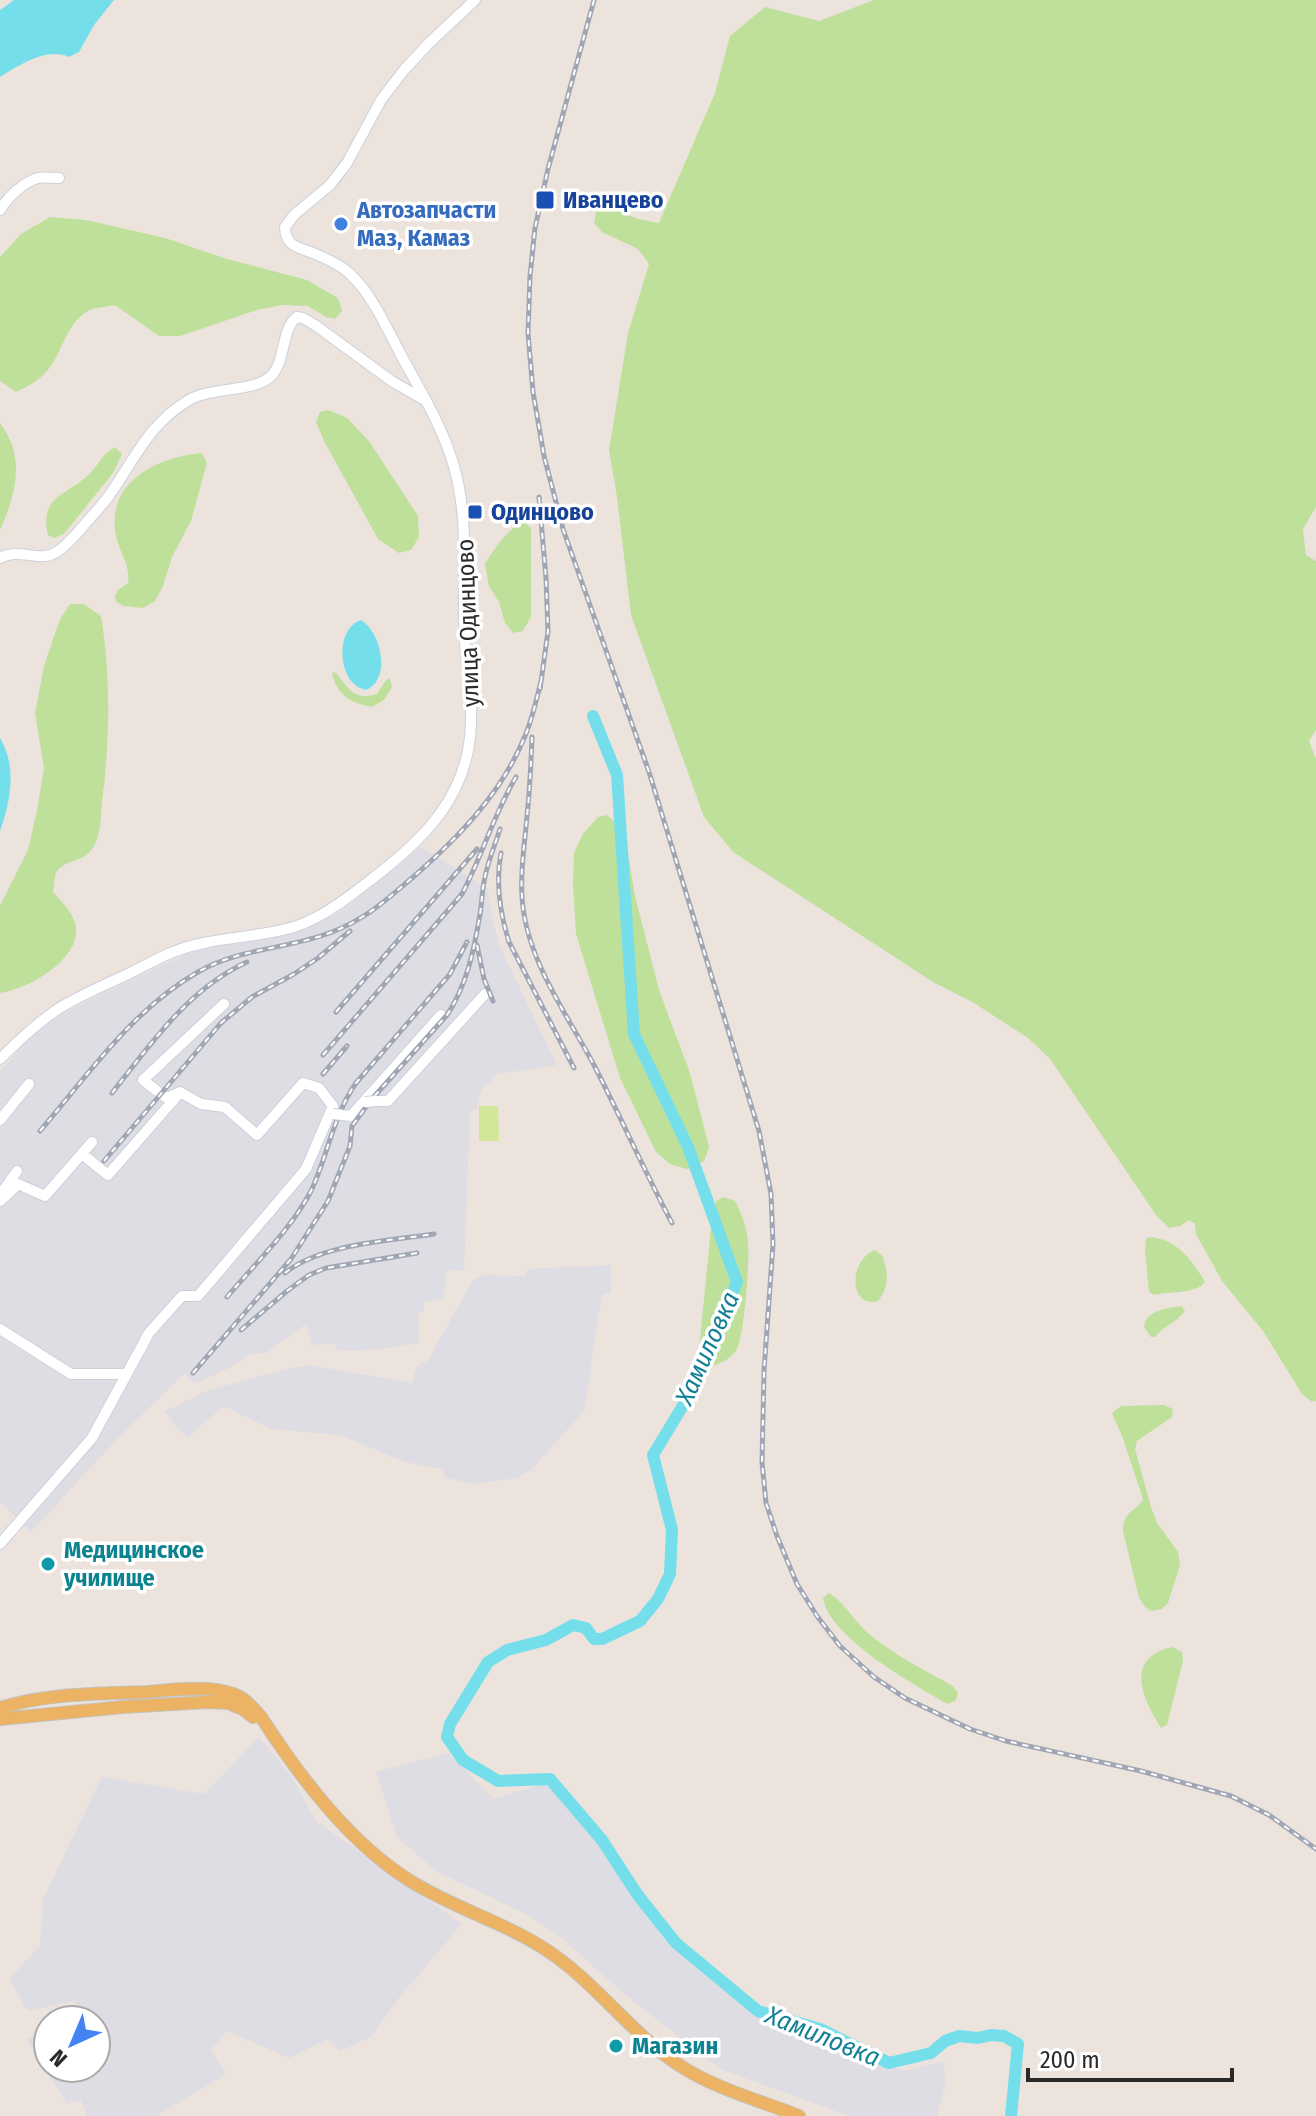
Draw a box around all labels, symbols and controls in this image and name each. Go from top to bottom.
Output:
place label: Иванцево [563,186,664,214]
marker: Иванцево [534,189,556,211]
place label: Автозапчасти Маз, Камаз [356,196,496,252]
marker: Автозапчасти Маз, Камаз [332,215,350,233]
place label: Одинцово [491,498,594,526]
marker: Одинцово [466,503,484,521]
street label: улица Одинцово [451,539,485,707]
water label: Хамиловка [668,1287,746,1410]
place label: Медицинское училище [63,1536,204,1592]
marker: Медицинское училище [39,1555,57,1573]
water label: Хамиловка [760,1999,884,2073]
north arrow [32,2004,112,2084]
place label: Магазин [632,2032,718,2060]
scale bar [1028,2032,1232,2082]
marker: Магазин [607,2037,625,2055]
text: N [44,2044,73,2072]
text: 200 m [1040,2046,1100,2074]

